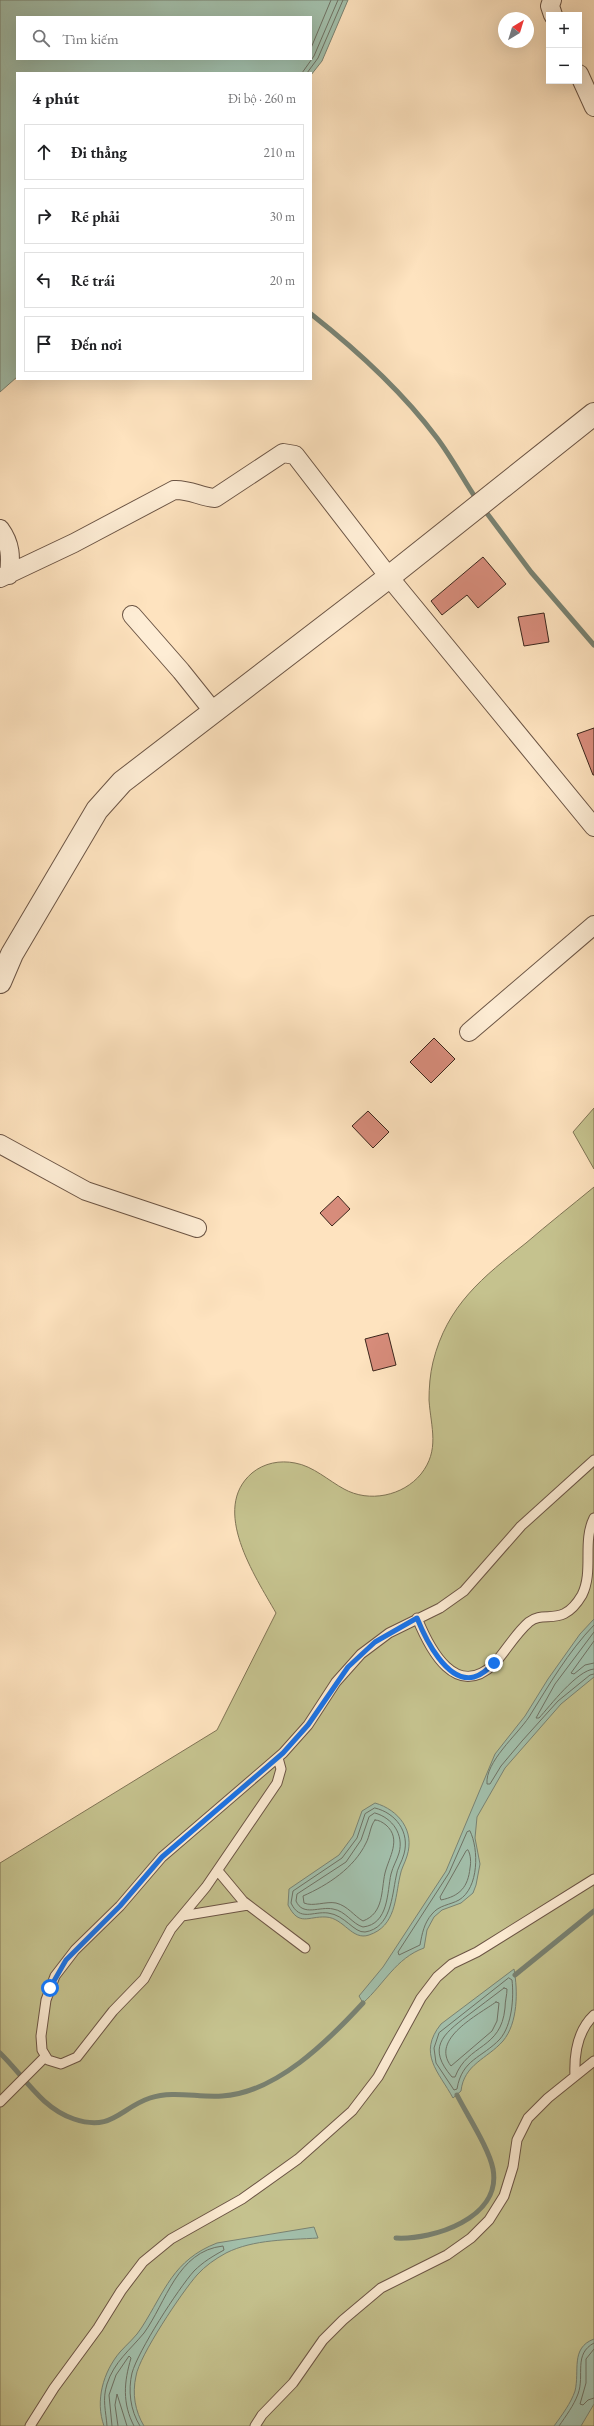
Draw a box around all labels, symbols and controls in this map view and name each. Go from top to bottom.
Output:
north arrow [498,12,534,48]
map controls [546,12,582,84]
button: + [546,12,582,48]
search box [16,16,312,60]
icon: search [30,27,52,49]
text: Tìm kiếm [62,29,119,48]
button: − [546,48,582,84]
text: 4 phút [32,87,79,109]
text: Đi bộ · 260 m [228,90,296,107]
icon: ahead [33,141,55,163]
text: Đi thẳng [71,143,127,162]
text: 210 m [264,144,295,161]
icon: right [33,205,55,227]
text: Rẽ phải [71,207,120,226]
text: 30 m [270,208,295,225]
icon: left [33,269,55,291]
text: Rẽ trái [71,271,115,290]
text: 20 m [270,272,295,289]
icon: arrive [33,333,55,355]
text: Đến nơi [71,335,122,354]
route end [485,1654,503,1672]
route start [41,1979,59,1997]

